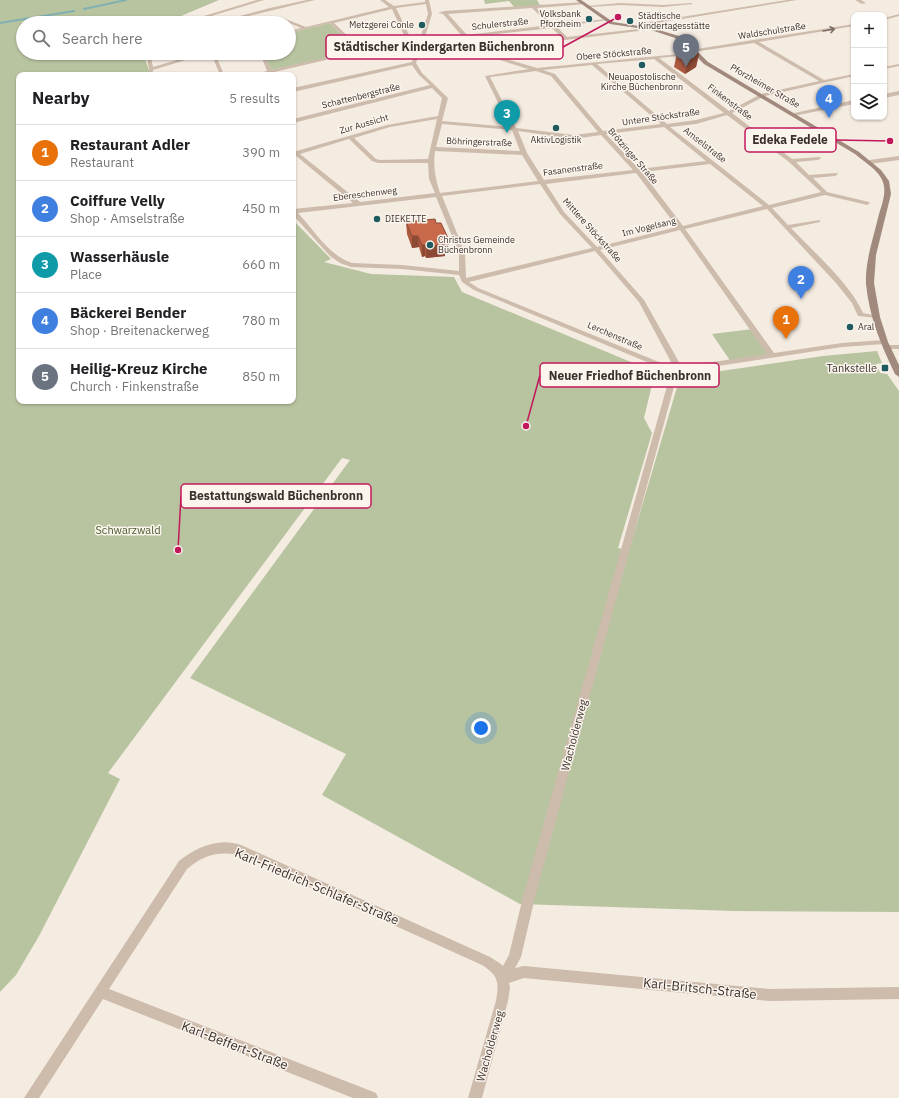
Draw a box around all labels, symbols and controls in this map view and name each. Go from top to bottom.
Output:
place label: Volksbank Pforzheim [539,8,581,29]
place label: Städtische Kindertagesstätte [638,10,710,31]
map controls [851,12,887,120]
button: + [851,12,887,48]
marker: Volksbank Pforzheim [584,14,594,24]
street label: Schulerstraße [471,15,529,32]
search box [16,16,296,60]
marker: Städtische Kindertagesstätte [625,16,635,26]
place label: Metzgerei Conle [349,19,414,30]
marker: Metzgerei Conle [417,20,427,30]
street label: Waldschulstraße [737,20,807,41]
one-way arrow [822,26,835,34]
icon: search [30,27,52,49]
text: Search here [62,29,142,48]
pin: 5 [673,34,699,67]
callout: Städtischer Kindergarten Büchenbronn [326,35,563,59]
text: Städtischer Kindergarten Büchenbronn [334,39,554,54]
street label: Obere Stöckstraße [576,45,652,62]
button: − [851,48,887,84]
marker: Neuapostolische Kirche Büchenbronn [637,60,647,70]
street label: Pforzheimer Straße [728,61,802,110]
place label: Neuapostolische Kirche Büchenbronn [601,71,683,92]
street label: Schattenbergstraße [321,80,401,111]
street label: Finkenstraße [706,81,755,122]
button: layers [851,84,887,120]
pin: 4 [816,85,842,118]
text: Nearby [32,87,90,109]
text: 5 results [229,90,280,107]
pin: 3 [494,100,520,133]
street label: Untere Stöckstraße [621,106,701,127]
street label: Zur Aussicht [338,111,390,136]
marker: AktivLogistik [551,123,561,133]
street label: Amselstraße [682,124,729,165]
street label: Brötzinger Straße [606,125,661,186]
callout: Edeka Fedele [745,128,836,152]
text: Edeka Fedele [752,132,828,147]
place label: AktivLogistik [530,134,582,145]
text: Restaurant Adler [70,135,190,154]
street label: Böhringerstraße [446,135,512,148]
text: 1 [41,144,49,161]
text: 390 m [242,144,280,161]
text: Restaurant [70,154,134,171]
street label: Fasanenstraße [542,159,603,178]
street label: Ebereschenweg [332,184,398,203]
text: Coiffure Velly [70,191,165,210]
street label: Mittlere Stöckstraße [561,195,624,264]
text: 2 [41,200,49,217]
text: 450 m [242,200,280,217]
text: Shop · Amselstraße [70,210,185,227]
place label: DIEKETTE [385,213,427,224]
marker: DIEKETTE [372,214,382,224]
street label: Im Vogelsang [621,214,677,239]
place label: Christus Gemeinde Büchenbronn [438,234,515,255]
marker: Christus Gemeinde Büchenbronn [425,240,435,250]
text: Wasserhäusle [70,247,169,266]
text: 3 [41,256,49,273]
text: 660 m [242,256,280,273]
text: Place [70,266,102,283]
pin: 2 [788,266,814,299]
text: Bäckerei Bender [70,303,186,322]
pin: 1 [773,306,799,339]
text: 4 [41,312,49,329]
text: 780 m [242,312,280,329]
street label: Lerchenstraße [586,319,644,352]
place label: Aral [858,321,875,332]
text: Shop · Breitenackerweg [70,322,209,339]
marker: Aral [845,322,855,332]
text: Heilig-Kreuz Kirche [70,359,208,378]
place label: Tankstelle [827,361,877,375]
callout: Neuer Friedhof Büchenbronn [540,363,719,387]
marker: Tankstelle [880,363,890,373]
text: 5 [41,368,49,385]
text: 850 m [242,368,280,385]
text: Neuer Friedhof Büchenbronn [549,368,711,383]
text: Church · Finkenstraße [70,378,199,395]
callout: Bestattungswald Büchenbronn [181,484,371,508]
text: Bestattungswald Büchenbronn [189,488,363,503]
park label: Schwarzwald [95,523,161,537]
street label: Wacholderweg [558,698,590,772]
your location [471,718,491,738]
street label: Karl-Friedrich-Schlafer-Straße [232,844,402,929]
street label: Karl-Britsch-Straße [642,974,757,1003]
street label: Wacholderweg [473,1009,507,1083]
street label: Karl-Beffert-Straße [179,1017,291,1074]

